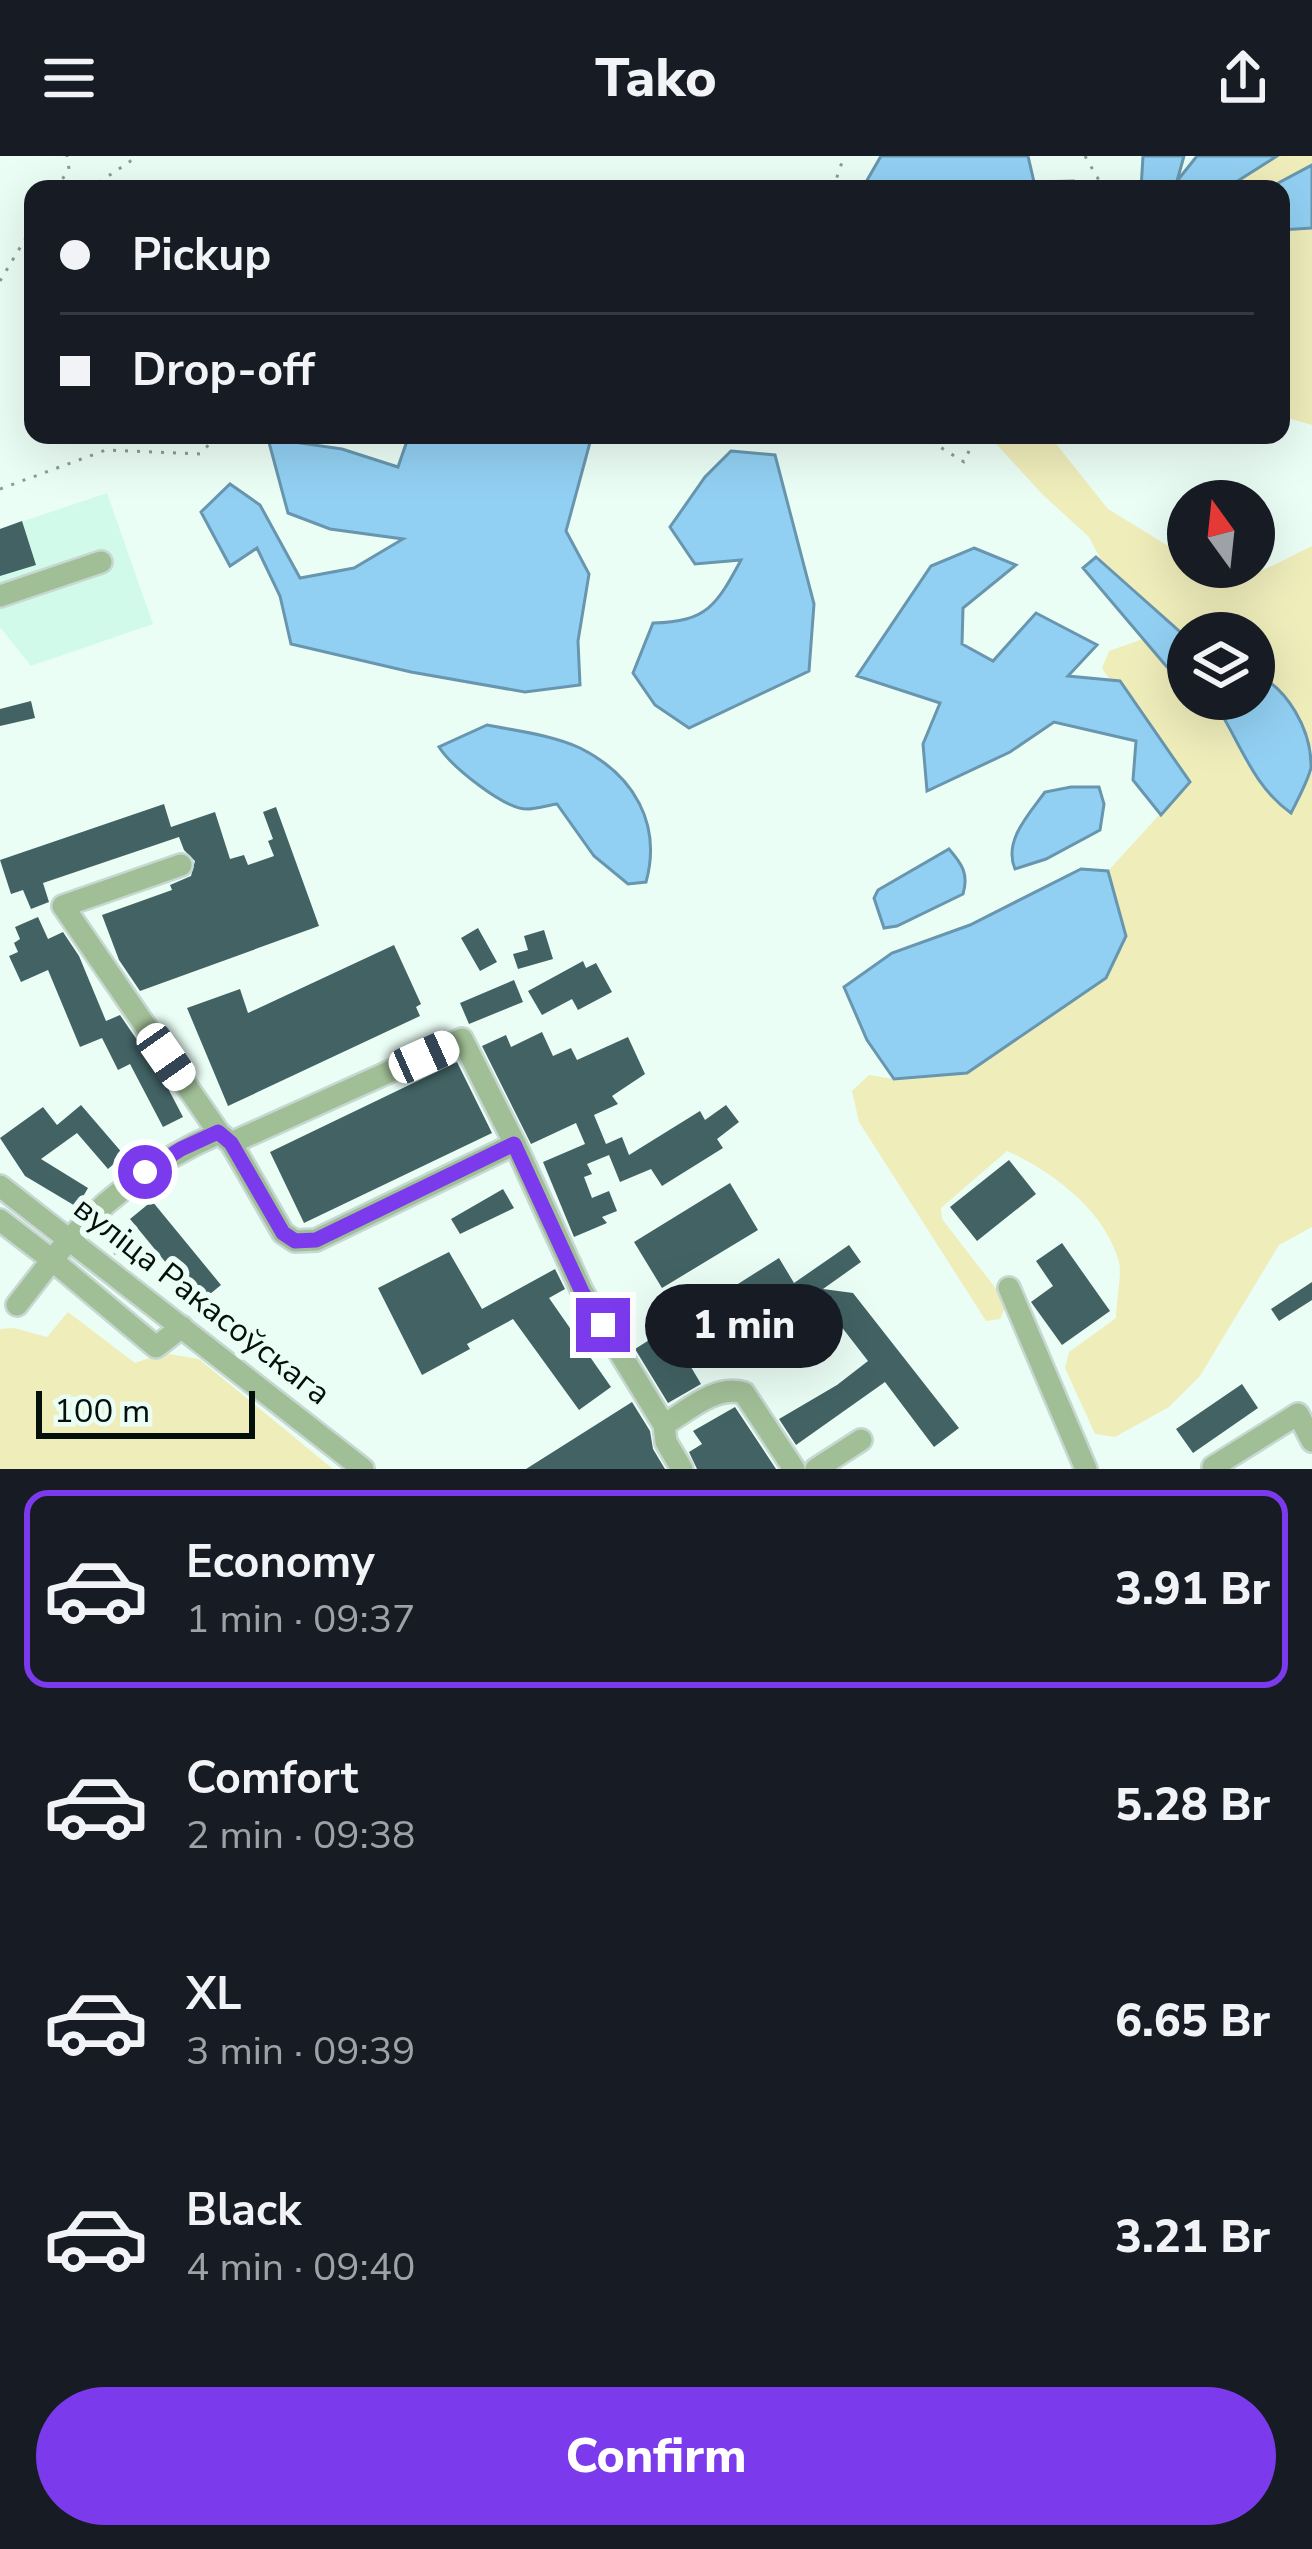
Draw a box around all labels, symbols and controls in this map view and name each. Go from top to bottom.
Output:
text: Tako [595,41,717,115]
icon: menu [36,45,102,111]
icon: share [1210,45,1276,111]
text: Pickup [132,225,271,286]
text: Drop-off [132,340,315,401]
north arrow [1167,480,1275,588]
map controls [1167,480,1275,720]
button: layers [1167,612,1275,720]
car [131,1017,201,1097]
car [384,1026,464,1088]
route start [118,1145,172,1199]
street label: вуліца Ракасоўскага [64,1186,340,1416]
callout: 1 min [645,1283,843,1367]
route end [576,1298,630,1352]
text: 1 min [693,1299,795,1352]
scale bar [36,1385,255,1438]
text: 100 m [54,1389,150,1434]
text: Economy [186,1532,375,1593]
icon: car [42,1535,150,1643]
text: 3.91 Br [1115,1559,1270,1620]
text: 1 min · 09:37 [186,1593,415,1646]
text: Comfort [186,1748,358,1809]
icon: car [42,1751,150,1859]
text: 5.28 Br [1115,1775,1270,1836]
text: 2 min · 09:38 [186,1809,415,1862]
text: XL [186,1964,242,2025]
icon: car [42,1967,150,2075]
text: 6.65 Br [1115,1991,1270,2052]
text: 3 min · 09:39 [186,2025,415,2078]
text: Black [186,2180,301,2241]
icon: car [42,2183,150,2291]
text: 3.21 Br [1115,2207,1270,2268]
text: 4 min · 09:40 [186,2241,415,2294]
button: Confirm [36,2387,1276,2525]

